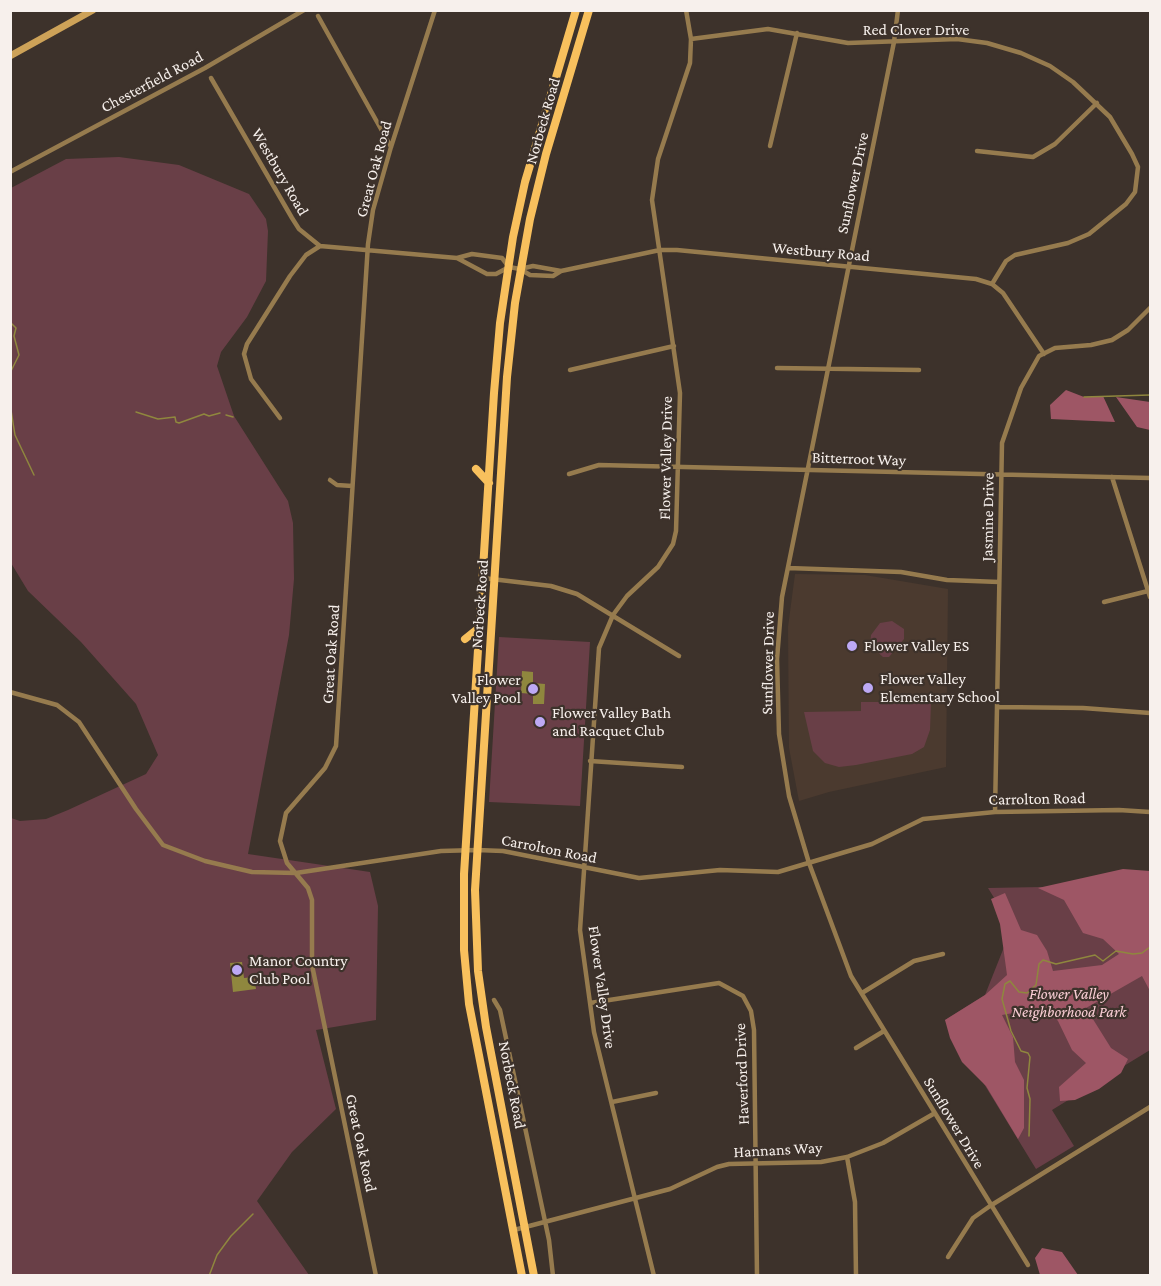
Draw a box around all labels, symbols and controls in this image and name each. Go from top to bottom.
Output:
street label: Red Clover Drive [863,20,969,40]
street label: Chesterfield Road [98,47,206,117]
street label: Norbeck Road [522,76,564,166]
street label: Great Oak Road [352,119,396,219]
street label: Westbury Road [247,125,313,219]
street label: Sunflower Drive [833,130,873,236]
street label: Westbury Road [771,238,871,266]
street label: Flower Valley Drive [655,396,677,520]
street label: Bitterroot Way [812,448,906,470]
street label: Jasmine Drive [978,472,998,562]
street label: Norbeck Road [467,559,493,649]
street label: Great Oak Road [318,604,344,704]
street label: Sunflower Drive [758,611,778,715]
place label: Flower Valley ES [864,636,969,656]
marker: Flower Valley ES [845,639,859,653]
place label: Flower Valley Elementary School [880,669,1000,707]
place label: Flower Valley Pool [452,670,521,708]
marker: Flower Valley Elementary School [861,681,875,695]
marker: Flower Valley Pool [526,682,540,696]
place label: Flower Valley Bath and Racquet Club [552,703,671,741]
marker: Flower Valley Bath and Racquet Club [533,715,547,729]
street label: Carrolton Road [988,789,1086,809]
street label: Carrolton Road [500,830,598,868]
street label: Flower Valley Drive [584,924,620,1050]
place label: Manor Country Club Pool [249,951,348,989]
marker: Manor Country Club Pool [230,963,244,977]
park label: Flower Valley Neighborhood Park [1012,984,1126,1022]
street label: Haverford Drive [731,1023,753,1125]
street label: Norbeck Road [494,1040,530,1130]
street label: Sunflower Drive [919,1074,989,1172]
street label: Great Oak Road [341,1092,381,1194]
street label: Hannans Way [733,1138,823,1162]

